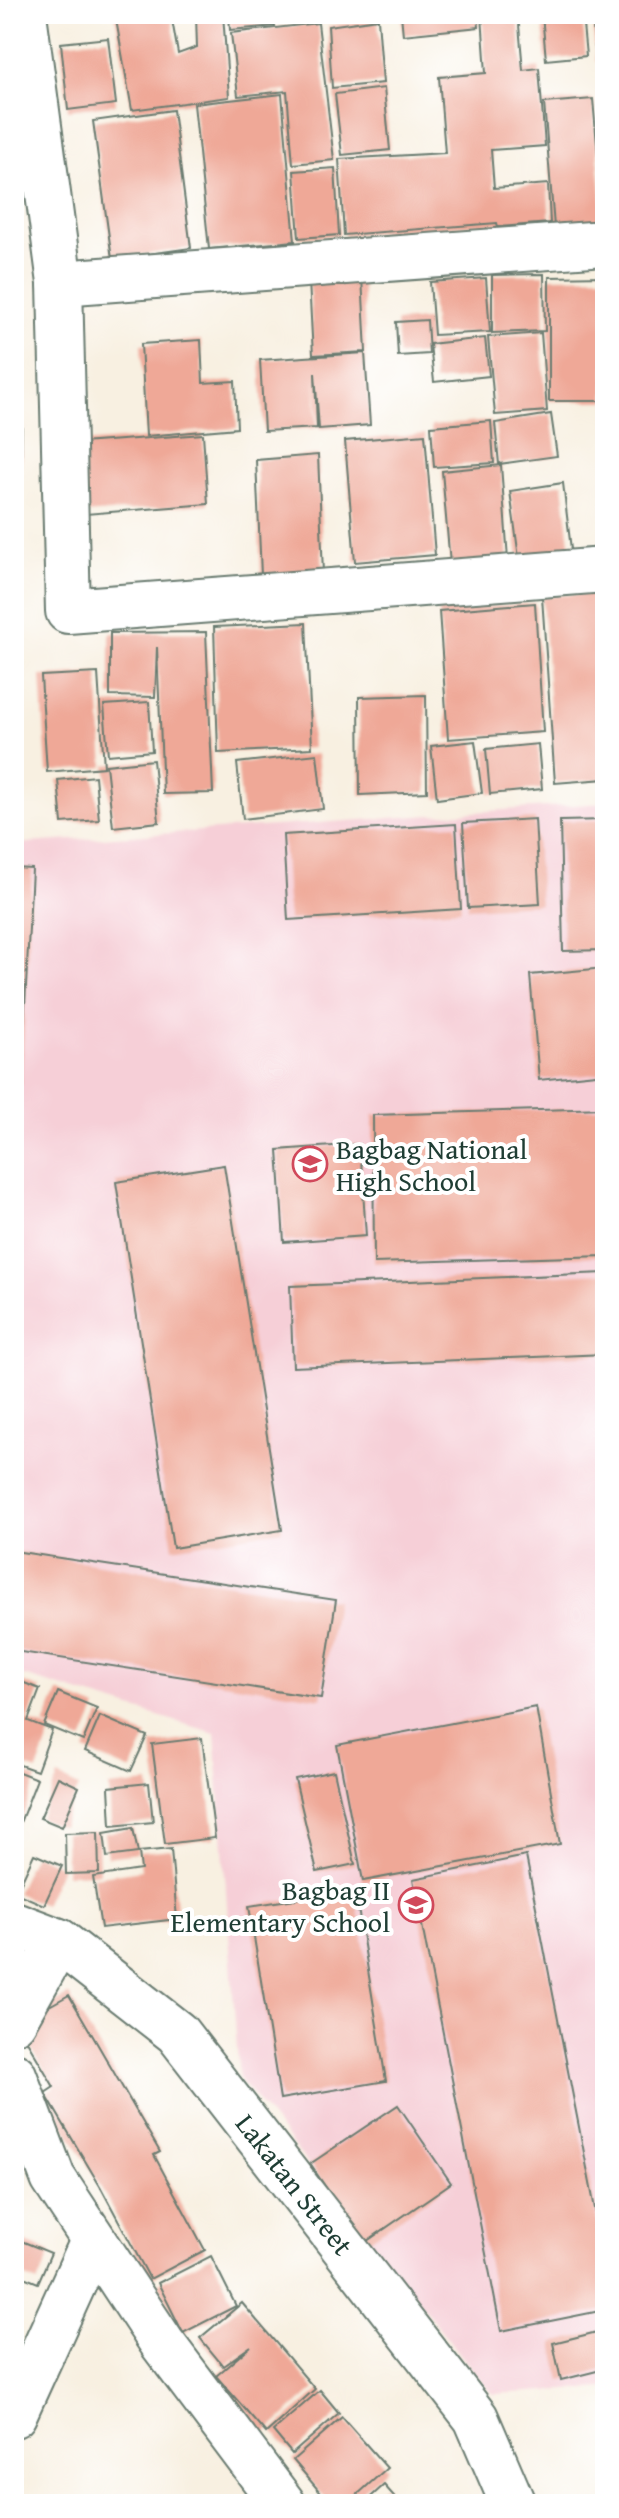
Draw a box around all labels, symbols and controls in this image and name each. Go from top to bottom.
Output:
place label: Bagbag National High School [336,1128,527,1201]
school or university icon: Bagbag National High School [291,1145,329,1183]
place label: Bagbag II Elementary School [171,1869,390,1942]
school or university icon: Bagbag II Elementary School [397,1886,435,1924]
street label: Lakatan Street [226,2104,364,2264]

